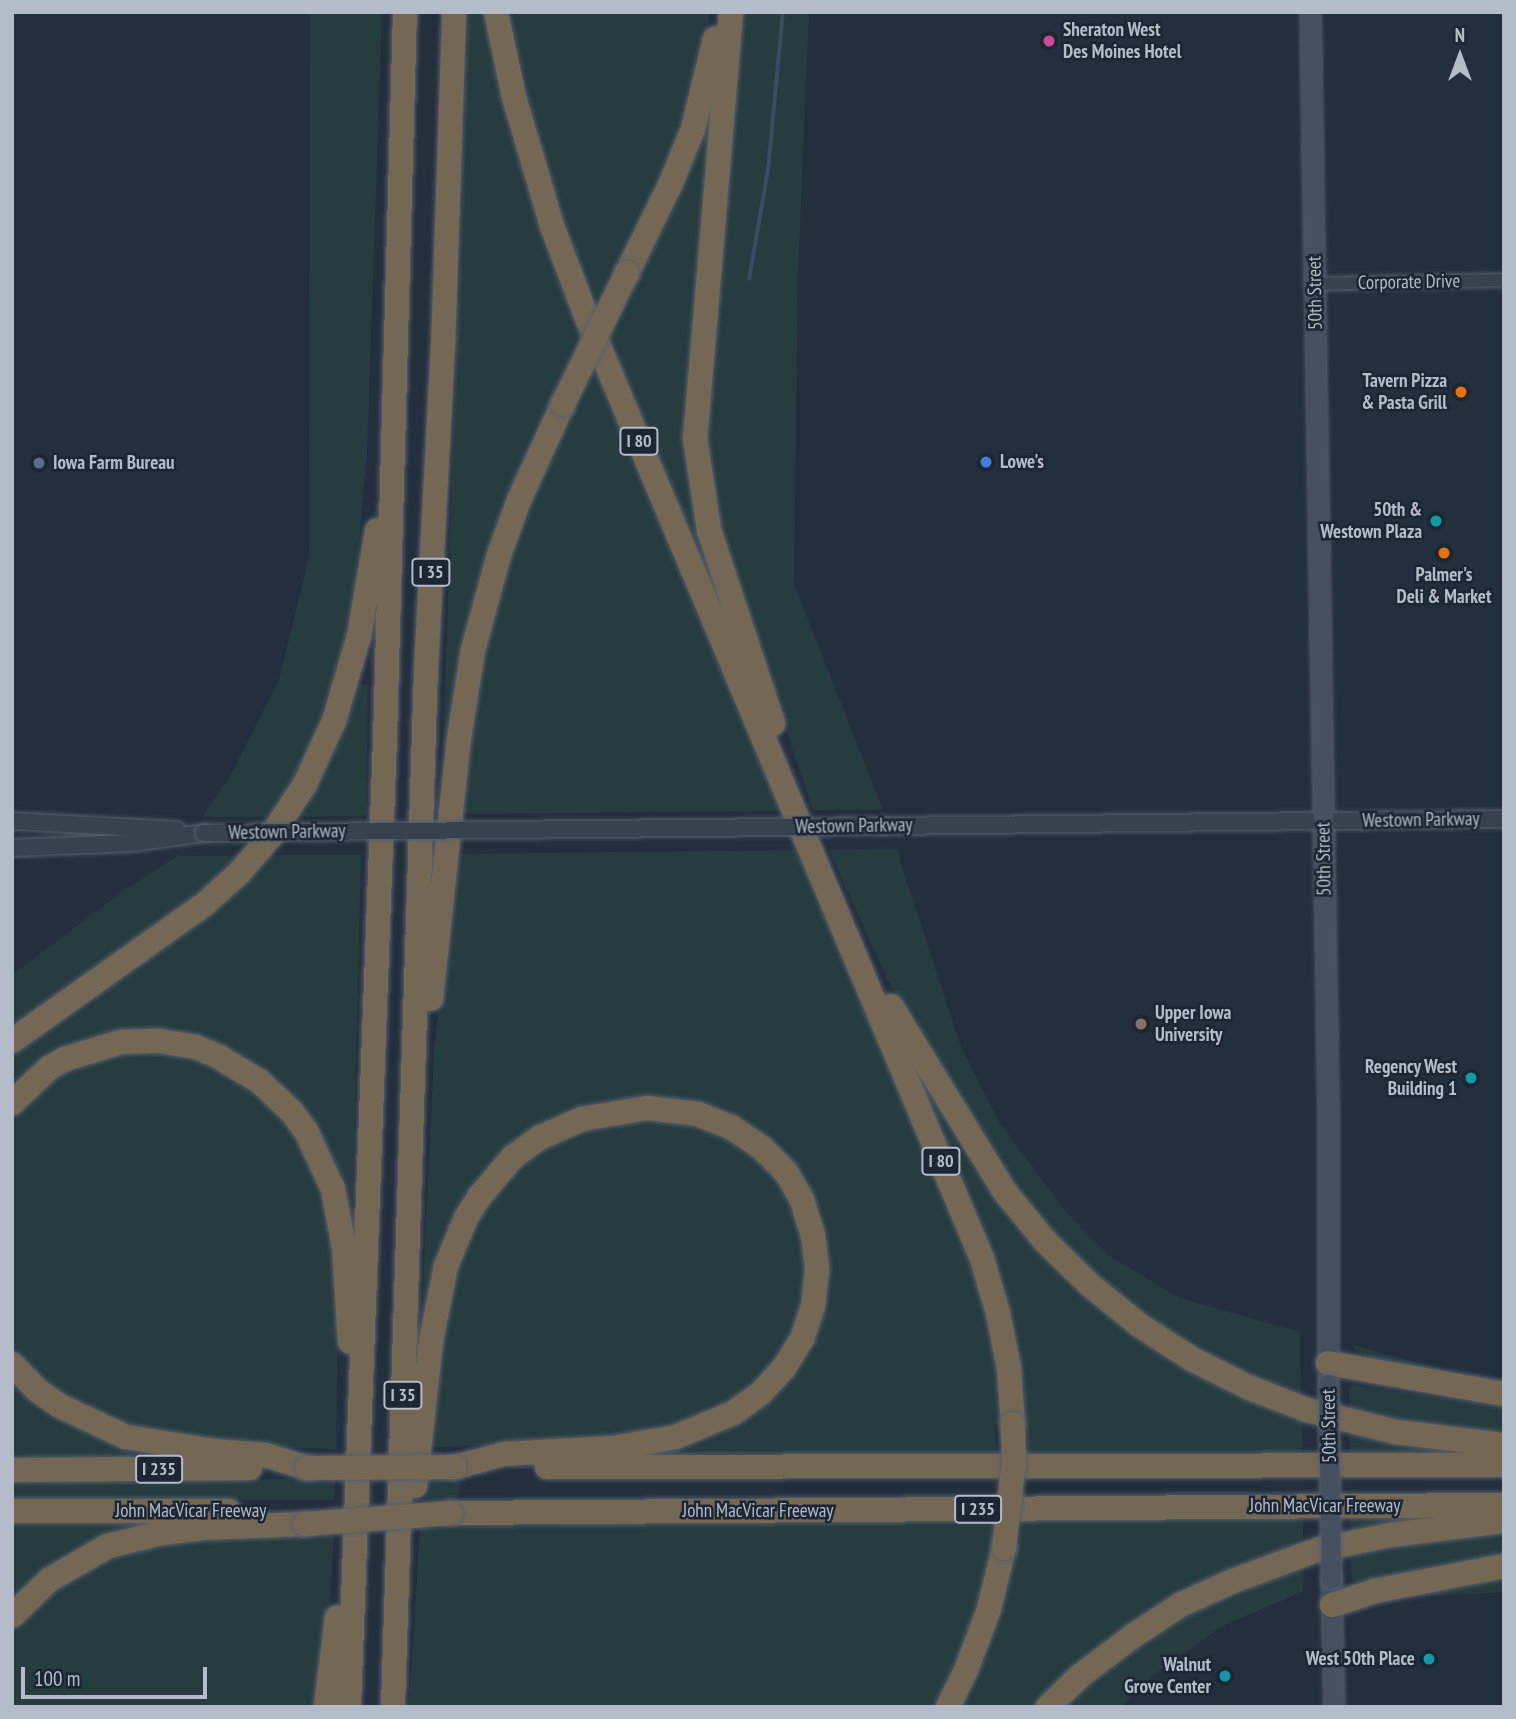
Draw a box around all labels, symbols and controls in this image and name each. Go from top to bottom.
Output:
place label: Sheraton West Des Moines Hotel [1063,19,1181,63]
north arrow [1425,21,1495,91]
text: N [1455,23,1465,47]
marker: Sheraton West Des Moines Hotel [1041,33,1057,49]
street label: 50th Street [1303,256,1327,330]
street label: Corporate Drive [1358,270,1460,294]
place label: Tavern Pizza & Pasta Grill [1361,370,1447,414]
marker: Tavern Pizza & Pasta Grill [1453,384,1469,400]
road number: I 80 [618,426,660,456]
place label: Lowe's [1000,451,1044,473]
place label: Iowa Farm Bureau [53,452,175,474]
marker: Lowe's [978,454,994,470]
marker: Iowa Farm Bureau [31,455,47,471]
place label: 50th & Westown Plaza [1320,499,1422,543]
marker: 50th & Westown Plaza [1428,513,1444,529]
marker: Palmer's Deli & Market [1436,545,1452,561]
road number: I 35 [410,558,452,586]
place label: Palmer's Deli & Market [1396,564,1492,608]
street label: Westown Parkway [1362,808,1480,832]
street label: Westown Parkway [795,814,913,838]
street label: Westown Parkway [228,820,346,844]
street label: 50th Street [1312,822,1336,896]
place label: Upper Iowa University [1155,1002,1231,1046]
marker: Upper Iowa University [1133,1016,1149,1032]
place label: Regency West Building 1 [1364,1056,1457,1100]
marker: Regency West Building 1 [1463,1070,1479,1086]
road number: I 80 [920,1146,962,1176]
road number: I 35 [382,1380,424,1410]
street label: 50th Street [1317,1389,1341,1463]
road number: I 235 [134,1454,184,1484]
road number: I 235 [954,1494,1002,1524]
street label: John MacVicar Freeway [1250,1495,1400,1517]
street label: John MacVicar Freeway [116,1500,266,1522]
street label: John MacVicar Freeway [683,1500,833,1522]
place label: West 50th Place [1306,1648,1415,1670]
marker: West 50th Place [1421,1651,1437,1667]
scale bar [24,1652,210,1696]
place label: Walnut Grove Center [1124,1654,1211,1698]
text: 100 m [34,1665,80,1692]
marker: Walnut Grove Center [1217,1668,1233,1684]

